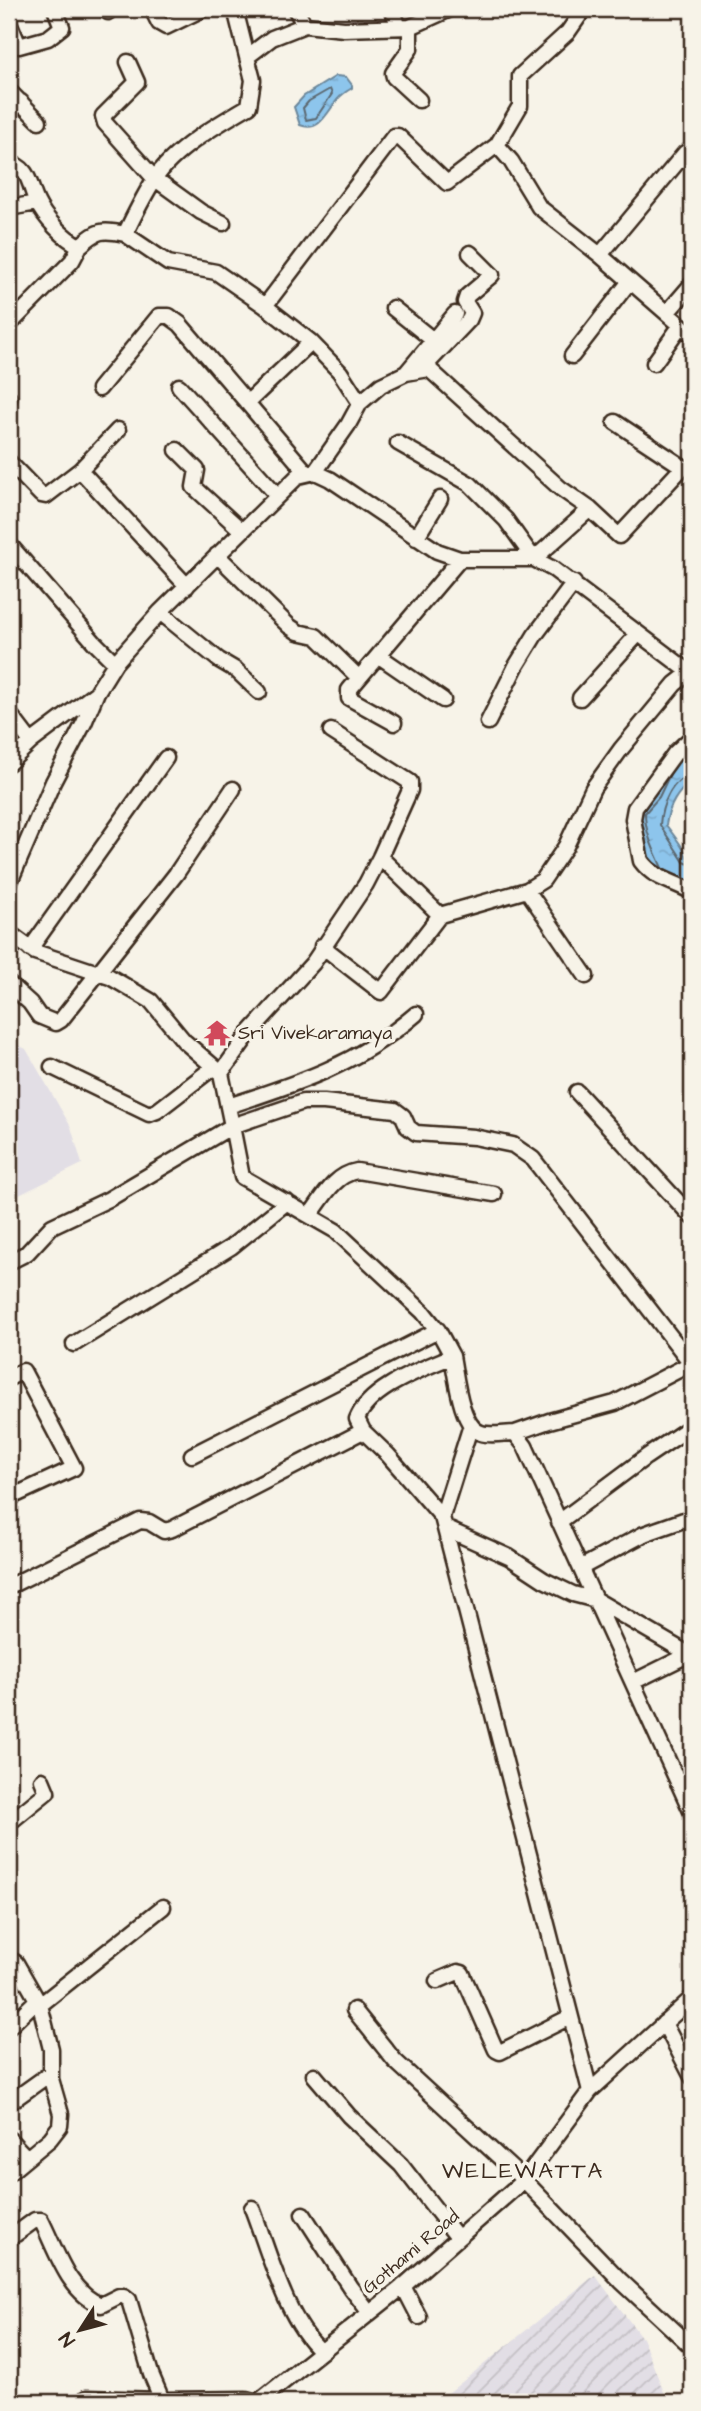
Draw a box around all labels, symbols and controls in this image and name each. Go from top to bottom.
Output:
temple icon: Sri Vivekaramaya [202,1018,232,1048]
place label: Sri Vivekaramaya [238,1020,392,1048]
district label: WELEWATTA [442,2155,604,2187]
street label: Gothami Road [357,2203,466,2301]
north arrow [46,2296,116,2366]
text: N [53,2326,82,2352]

